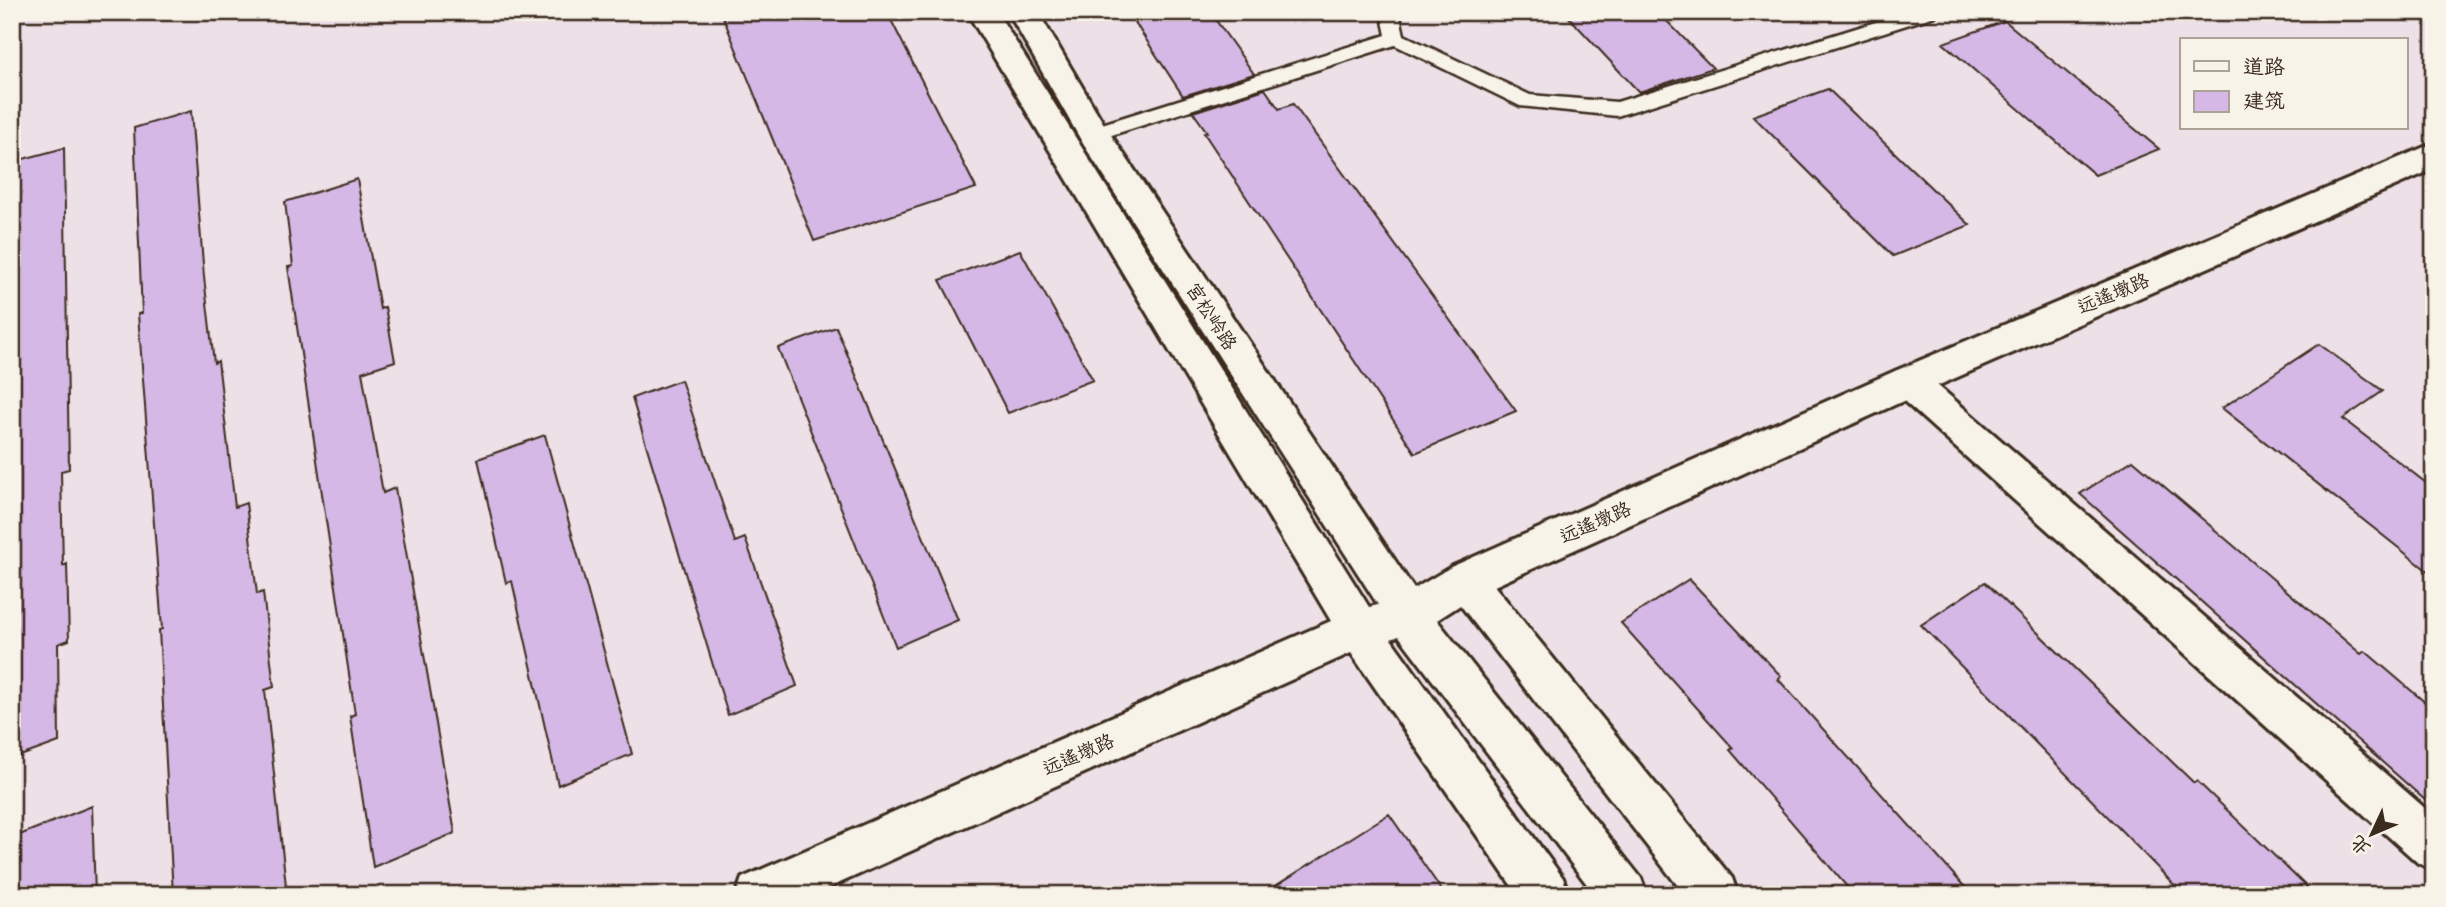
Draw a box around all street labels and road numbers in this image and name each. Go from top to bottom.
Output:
street label: 远遥墩路 [2074,269,2153,319]
street label: 宫松岭路 [1181,279,1241,354]
street label: 远遥墩路 [1556,497,1635,548]
street label: 远遥墩路 [1039,729,1118,780]

